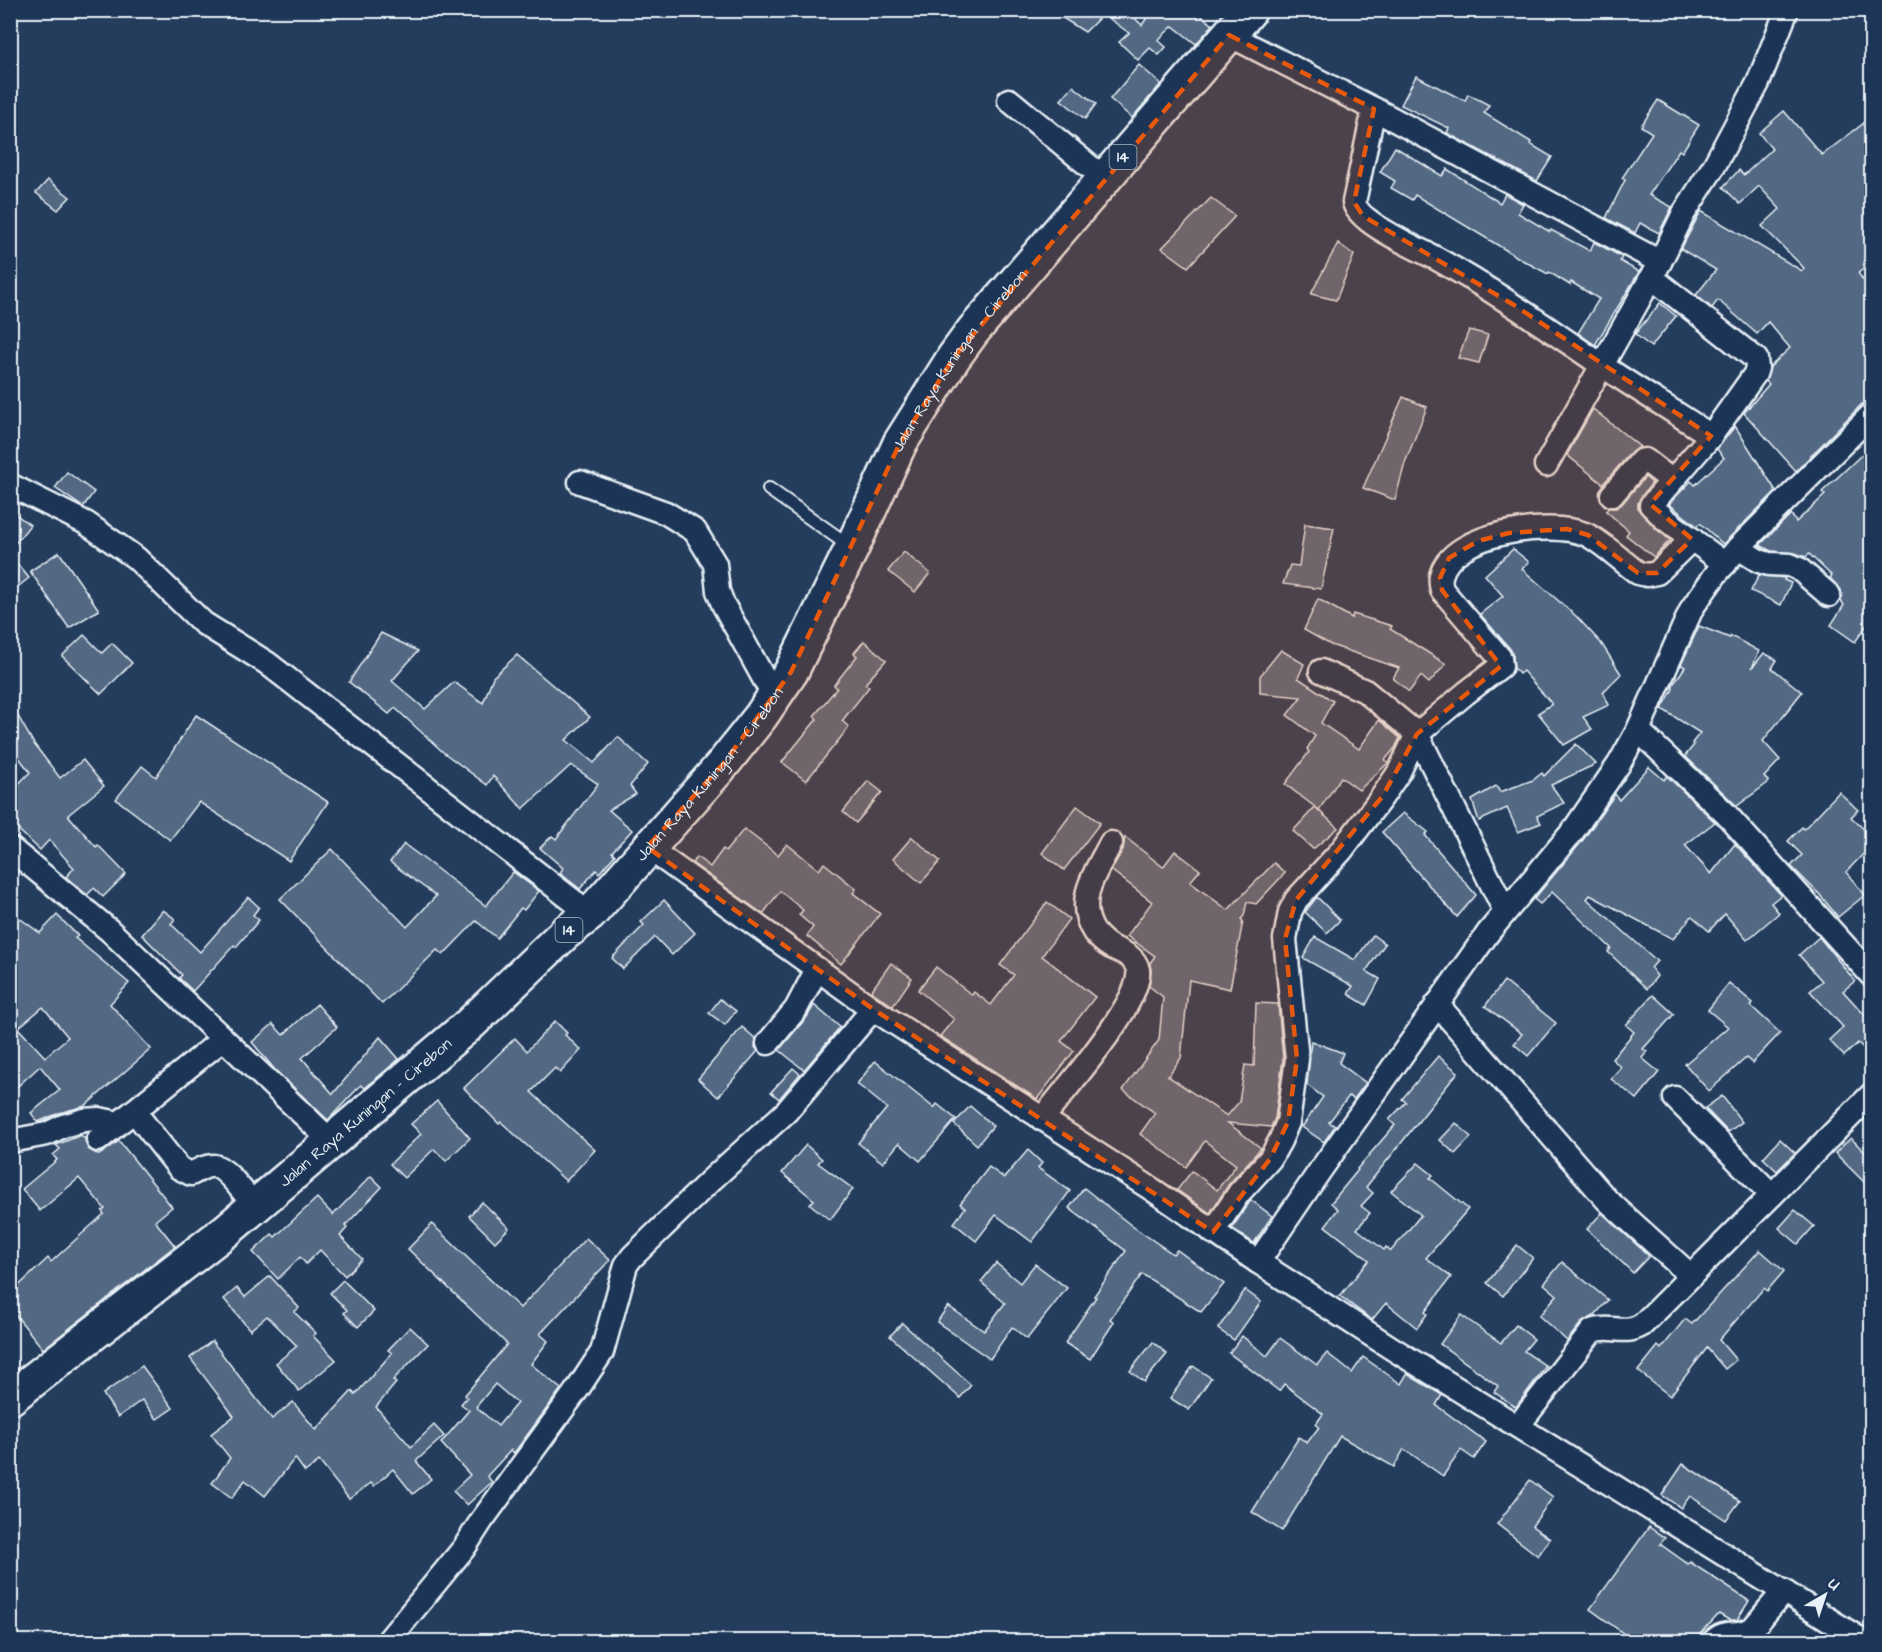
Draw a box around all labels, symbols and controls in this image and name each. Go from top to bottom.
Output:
road number: 14 [1110,145,1136,169]
street label: Jalan Raya Kuningan - Cirebon [886,265,1032,455]
street label: Jalan Raya Kuningan - Cirebon [631,683,788,866]
road number: 14 [556,918,582,942]
street label: Jalan Raya Kuningan - Cirebon [274,1033,457,1192]
north arrow [1795,1565,1855,1625]
text: U [1823,1573,1844,1596]

